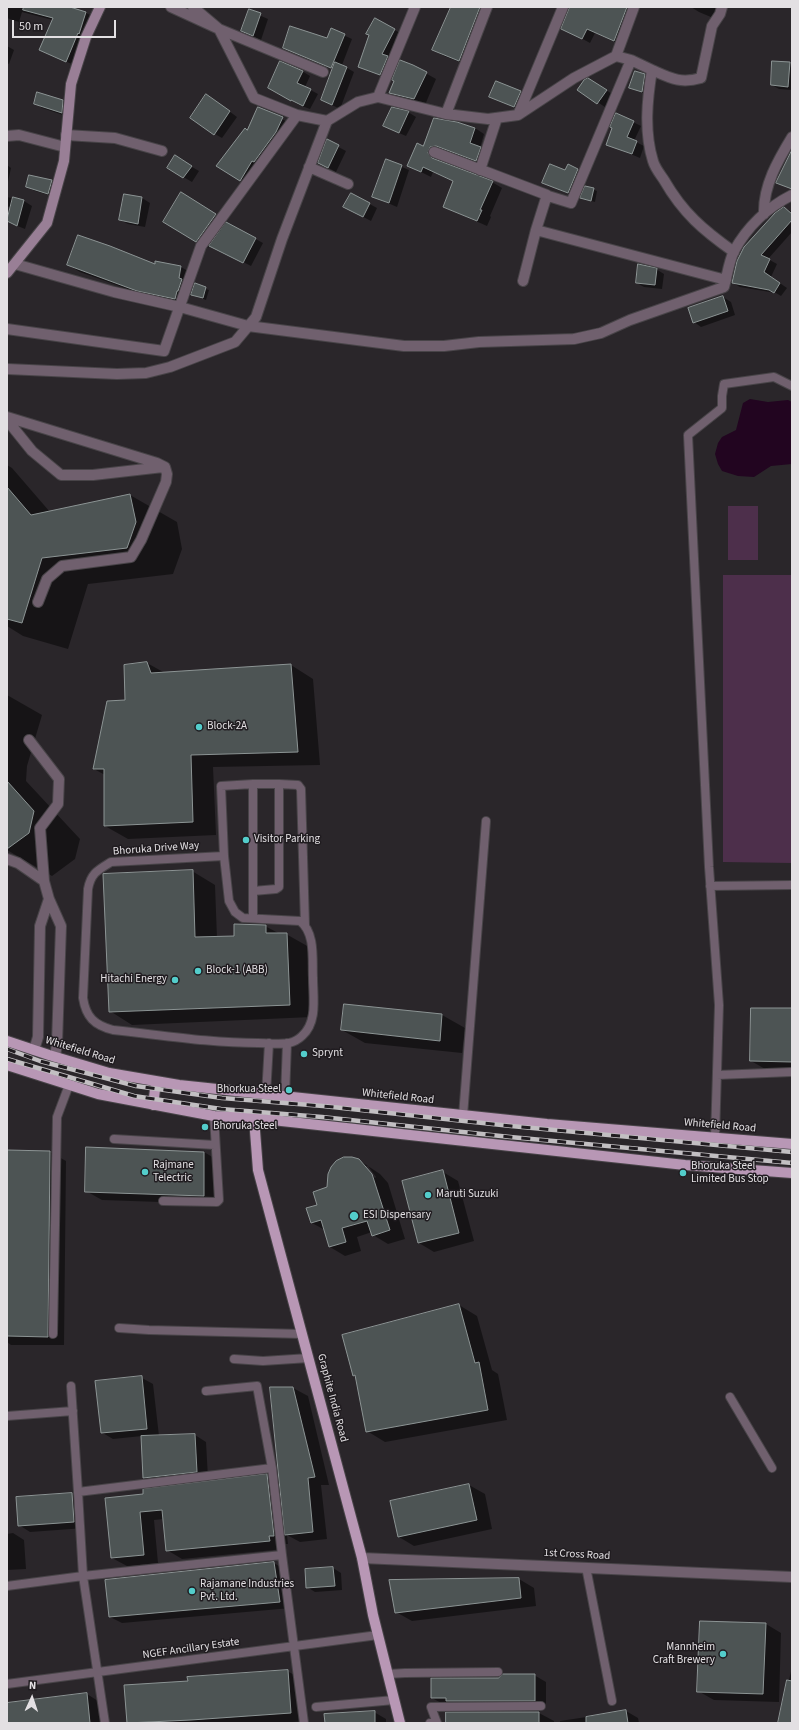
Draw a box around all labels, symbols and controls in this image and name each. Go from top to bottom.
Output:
scale bar [14,12,118,38]
text: 50 m [19,18,43,35]
place label: Block-2A [207,720,247,734]
marker: Block-2A [194,722,204,732]
place label: Visitor Parking [254,833,320,847]
marker: Visitor Parking [241,835,251,845]
street label: Bhoruka Drive Way [112,839,200,859]
place label: Block-1 (ABB) [206,964,268,978]
marker: Block-1 (ABB) [193,966,203,976]
place label: Hitachi Energy [100,973,167,987]
marker: Hitachi Energy [170,975,180,985]
street label: Whitefield Road [43,1034,117,1068]
place label: Sprynt [312,1047,343,1061]
marker: Sprynt [299,1049,309,1059]
place label: Bhorkua Steel [217,1083,281,1097]
marker: Bhorkua Steel [284,1085,294,1095]
street label: Whitefield Road [361,1087,435,1107]
street label: Whitefield Road [683,1116,757,1136]
place label: Bhoruka Steel [213,1120,277,1134]
marker: Bhoruka Steel [200,1122,210,1132]
place label: Rajmane Telectric [153,1159,194,1185]
place label: Bhoruka Steel Limited Bus Stop [691,1160,769,1186]
marker: Rajmane Telectric [140,1167,150,1177]
marker: Bhoruka Steel Limited Bus Stop [678,1168,688,1178]
place label: Maruti Suzuki [436,1188,499,1202]
marker: Maruti Suzuki [423,1190,433,1200]
place label: ESI Dispensary [363,1209,431,1223]
marker: ESI Dispensary [348,1210,360,1222]
street label: Graphite India Road [314,1352,350,1444]
street label: 1st Cross Road [543,1547,611,1563]
place label: Rajamane Industries Pvt. Ltd. [200,1578,294,1604]
marker: Rajamane Industries Pvt. Ltd. [187,1586,197,1596]
street label: NGEF Ancillary Estate [142,1636,240,1662]
place label: Mannheim Craft Brewery [653,1641,715,1667]
marker: Mannheim Craft Brewery [718,1649,728,1659]
north arrow [12,1678,52,1718]
text: N [29,1678,37,1693]

